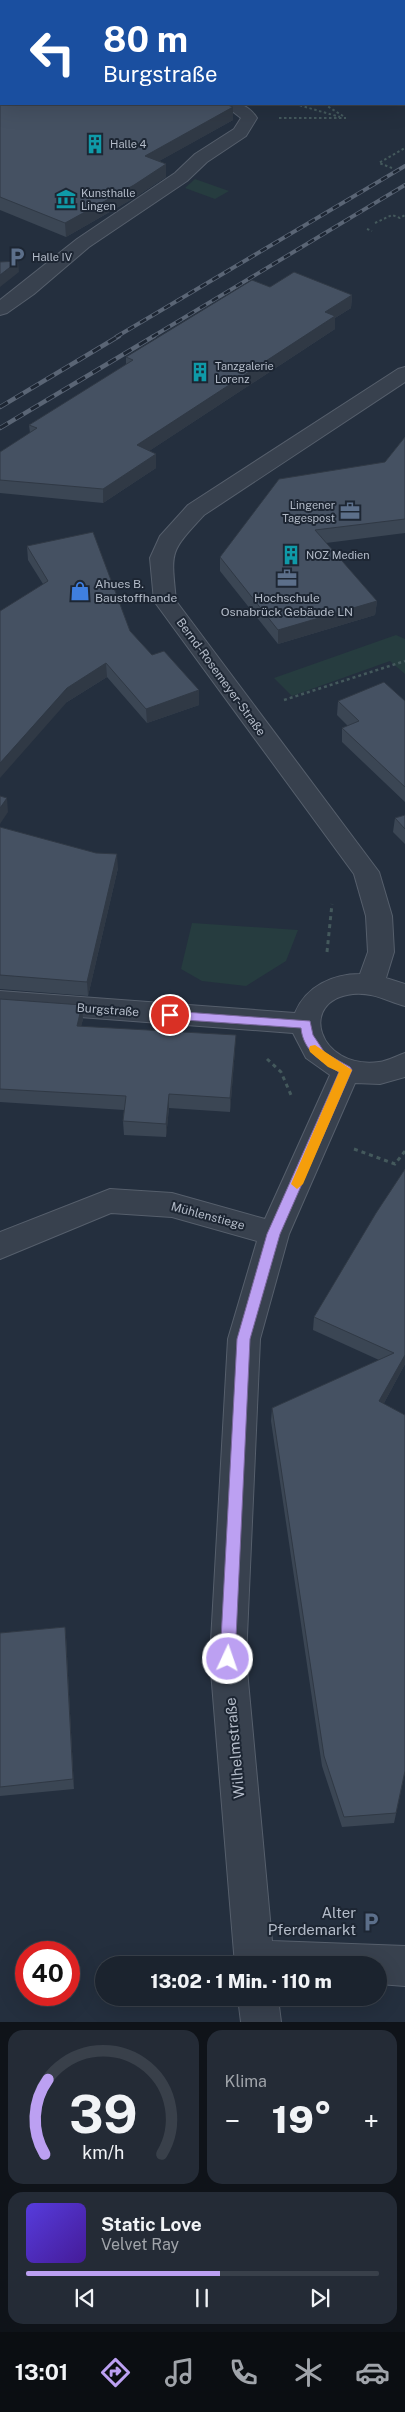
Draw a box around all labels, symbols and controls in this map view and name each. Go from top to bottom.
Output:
text: 80 m [103,19,188,60]
icon: left [20,20,85,85]
text: Burgstraße [103,61,217,87]
building icon: Halle 4 [84,133,106,155]
place label: Halle 4 [110,138,147,150]
place label: Kunsthalle Lingen [81,187,136,212]
museum icon: Kunsthalle Lingen [55,188,77,210]
parking icon: Halle IV [6,246,28,268]
place label: Halle IV [32,251,73,263]
place label: Tanzgalerie Lorenz [215,360,274,385]
building icon: Tanzgalerie Lorenz [189,361,211,383]
place label: Lingener Tagespost [282,499,335,524]
office icon: Lingener Tagespost [339,500,361,522]
building icon: NOZ Medien [280,544,302,566]
place label: NOZ Medien [306,549,370,561]
office icon: Hochschule Osnabrück Gebäude LN [276,567,298,589]
place label: Ahues B. Baustoffhande [95,577,177,605]
shop icon: Ahues B. Baustoffhande [69,580,91,602]
place label: Hochschule Osnabrück Gebäude LN [221,591,353,619]
street label: Bernd-Rosemeyer-Straße [174,616,268,739]
pin [149,994,191,1036]
street label: Burgstraße [76,1001,140,1019]
icon: arrive [156,1001,184,1029]
street label: Mühlenstiege [169,1199,247,1233]
position arrow [201,1632,253,1684]
street label: Wilhelmstraße [222,1697,247,1799]
place label: Alter Pferdemarkt [268,1904,356,1938]
parking icon: Alter Pferdemarkt [360,1911,382,1933]
speed limit sign: 40 [15,1941,80,2006]
text: 13:02 · 1 Min. · 110 m [150,1970,332,1992]
text: Klima [225,2072,267,2091]
text: 39 [69,2084,138,2145]
text: 19° [272,2097,332,2142]
text: − [225,2104,240,2137]
text: + [363,2104,379,2137]
text: km/h [82,2142,124,2163]
text: Static Love [101,2213,202,2235]
text: Velvet Ray [101,2235,179,2254]
icon: previous [71,2284,99,2312]
icon: pause [188,2284,216,2312]
icon: next [306,2284,334,2312]
icon: directions [98,2355,133,2390]
icon: music [162,2355,197,2390]
icon: phone [226,2355,261,2390]
icon: climate [291,2355,326,2390]
icon: car [355,2355,390,2390]
text: 13:01 [15,2359,68,2385]

